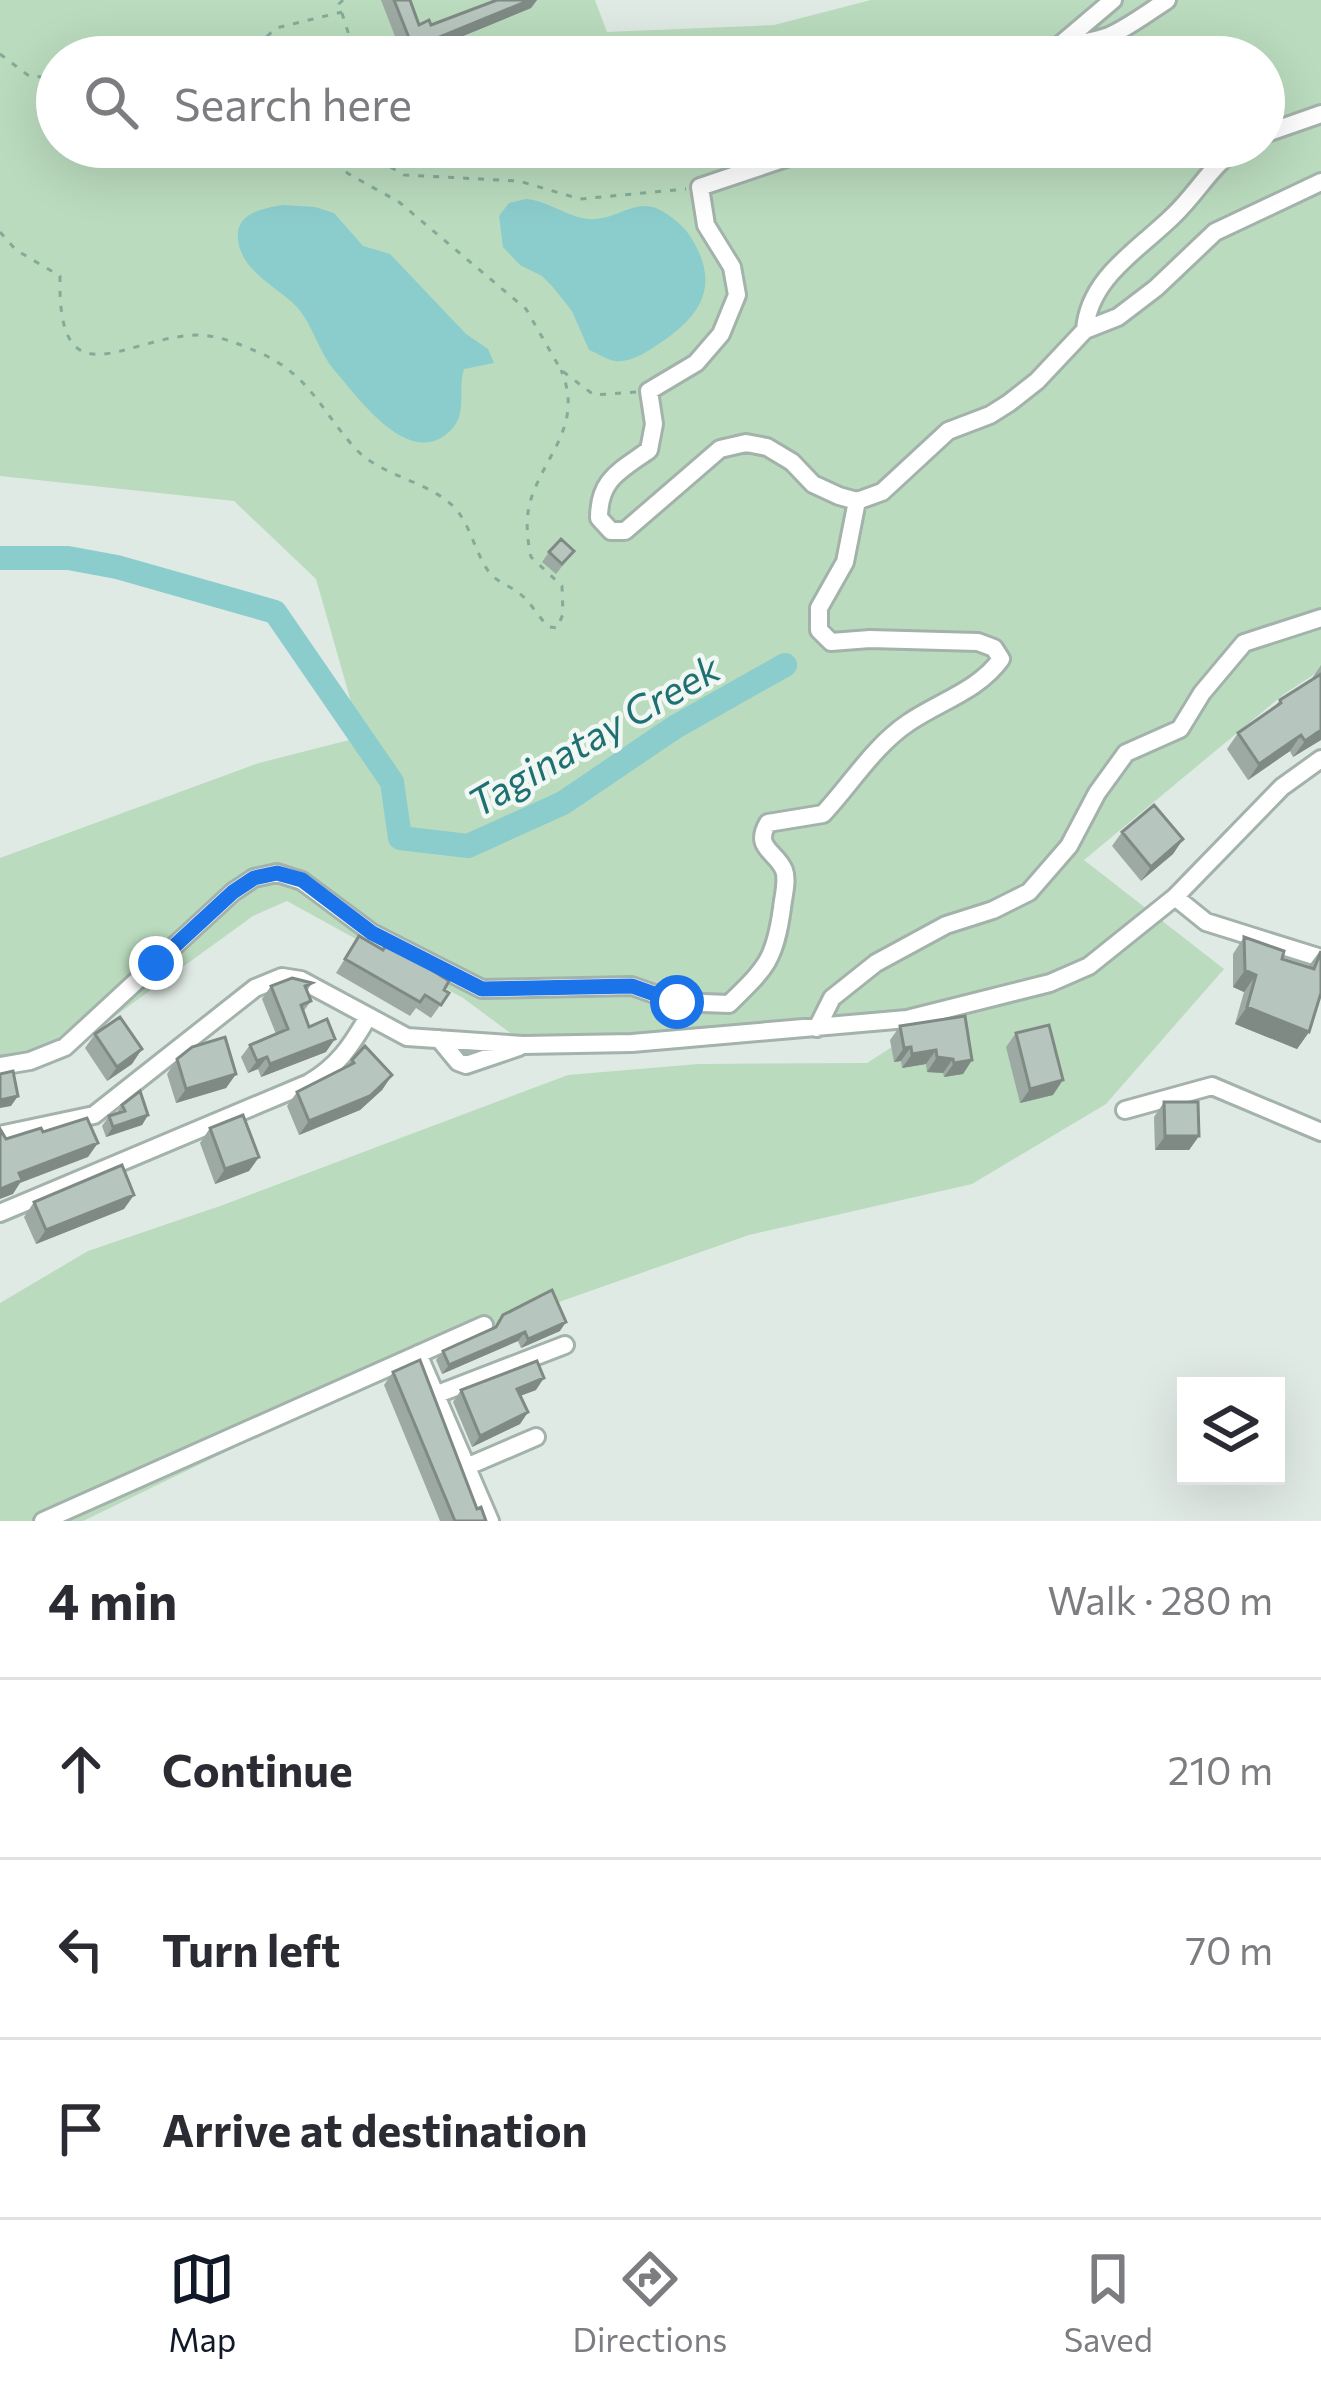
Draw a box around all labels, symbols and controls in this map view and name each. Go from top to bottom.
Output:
search box [36,36,1285,168]
icon: search [78,69,144,135]
text: Search here [174,75,412,130]
water label: Taginatay Creek [458,642,728,826]
route end [129,936,183,990]
route start [650,975,704,1029]
map controls [1177,1377,1285,1485]
button: layers [1177,1377,1285,1485]
text: 4 min [48,1568,177,1631]
text: Walk · 280 m [1048,1575,1273,1623]
icon: ahead [48,1736,114,1802]
text: Continue [162,1741,353,1796]
text: 210 m [1168,1745,1273,1793]
icon: left [48,1916,114,1982]
text: Turn left [162,1921,340,1976]
text: 70 m [1186,1925,1273,1973]
icon: arrive [48,2096,114,2162]
text: Arrive at destination [162,2101,588,2156]
tab: Map [168,2246,236,2359]
tab: Directions [573,2246,727,2359]
tab: Saved [1064,2246,1153,2359]

